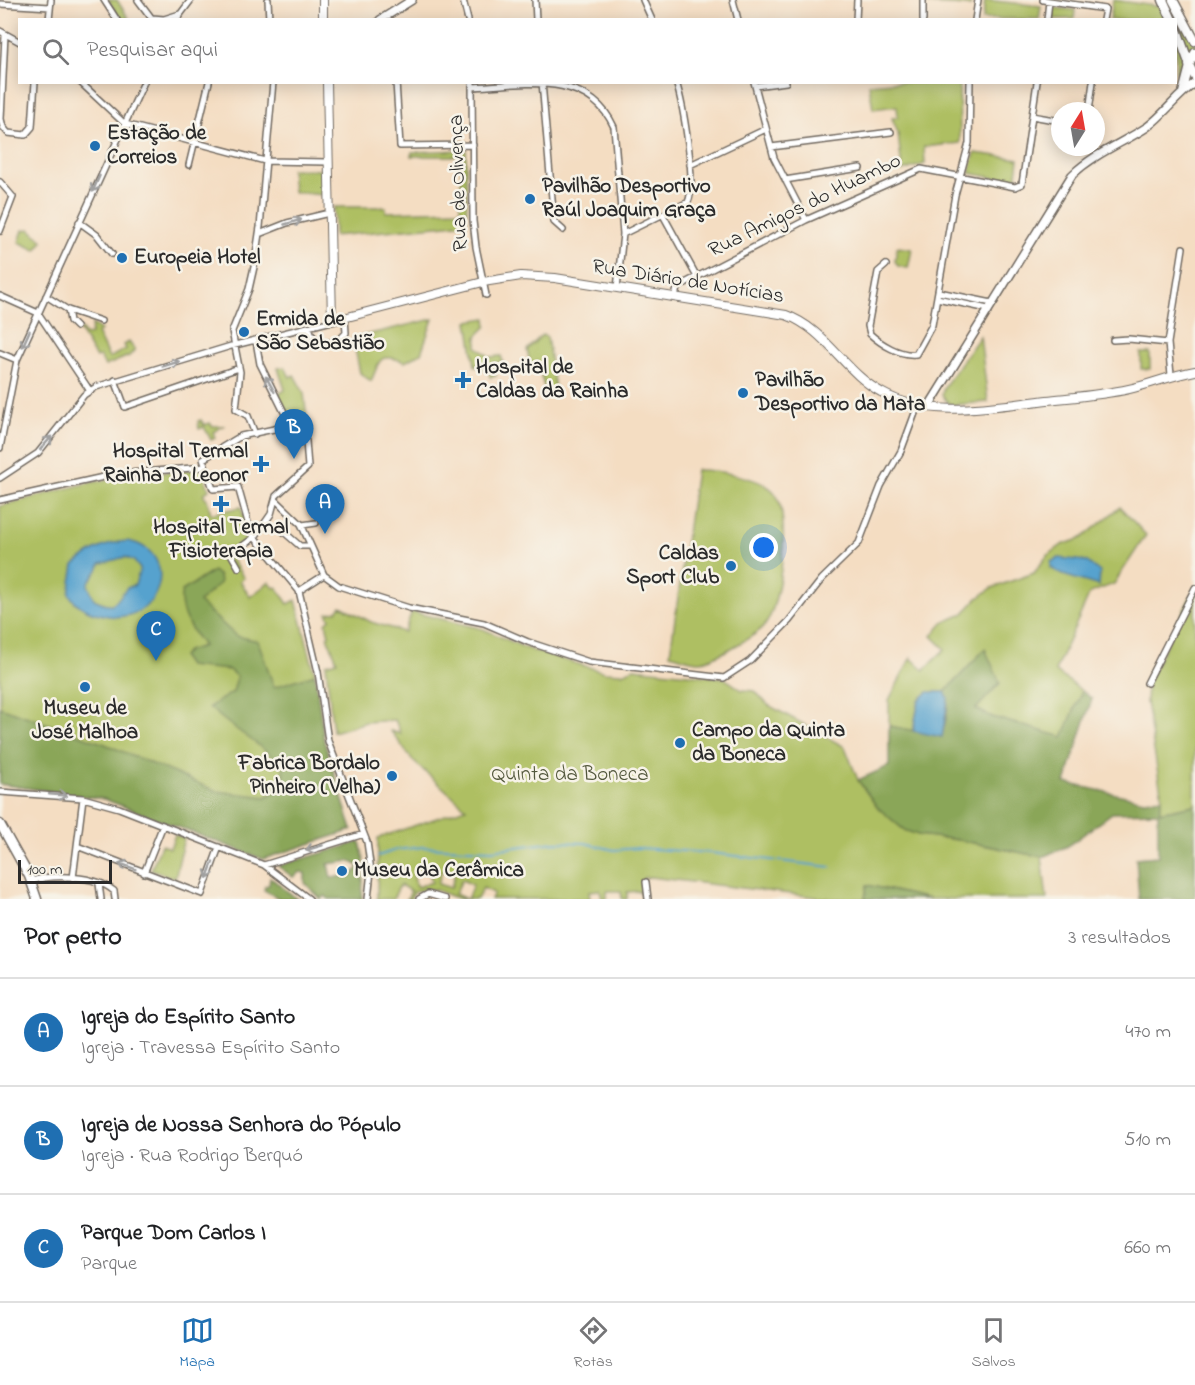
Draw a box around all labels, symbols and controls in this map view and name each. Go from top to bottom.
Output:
search box [18,18,1177,84]
icon: search [39,35,72,68]
text: Pesquisar aqui [87,35,218,67]
north arrow [1051,102,1105,156]
street label: Rua de Olivença [442,114,476,252]
place label: Estação de Correios [107,119,207,173]
marker: Estação de Correios [88,139,102,153]
street label: Rua Amigos do Huambo [703,146,907,268]
place label: Pavilhão Desportivo Raúl Joaquim Graça [542,172,716,226]
one-way arrow [90,175,102,193]
marker: Pavilhão Desportivo Raúl Joaquim Graça [523,192,537,206]
one-way arrow [283,216,302,227]
place label: Europeia Hotel [134,243,261,273]
marker: Europeia Hotel [115,251,129,265]
street label: Rua Diário de Notícias [590,252,786,312]
place label: Ermida de São Sebastião [256,305,385,359]
marker: Ermida de São Sebastião [237,325,251,339]
one-way arrow [20,330,31,348]
place label: Hospital de Caldas da Rainha [476,353,628,407]
one-way arrow [161,358,180,369]
place label: Pavilhão Desportivo da Mata [754,366,925,420]
marker: Hospital de Caldas da Rainha [454,371,472,389]
one-way arrow [264,376,276,393]
marker: Pavilhão Desportivo da Mata [736,386,750,400]
pin: B [274,410,314,459]
one-way arrow [39,436,53,451]
place label: Hospital Termal Rainha D. Leonor [104,437,248,491]
marker: Hospital Termal Rainha D. Leonor [252,455,270,473]
pin: A [306,484,344,534]
marker: Hospital Termal Fisioterapia [212,495,230,513]
place label: Hospital Termal Fisioterapia [153,513,289,567]
your location [749,533,778,562]
place label: Caldas Sport Club [626,539,720,593]
marker: Caldas Sport Club [724,559,738,573]
pin: C [136,612,176,661]
marker: Museu de José Malhoa [78,680,92,694]
place label: Museu de José Malhoa [32,694,138,748]
place label: Campo da Quinta da Boneca [692,716,845,770]
marker: Campo da Quinta da Boneca [673,736,687,750]
place label: Fabrica Bordalo Pinheiro (Velha) [238,749,381,803]
park label: Quinta da Boneca [491,760,649,790]
marker: Fabrica Bordalo Pinheiro (Velha) [385,769,399,783]
one-way arrow [48,790,68,801]
one-way arrow [305,843,324,854]
place label: Museu da Cerâmica [354,856,524,886]
scale bar [18,857,112,884]
text: 100 m [27,858,62,882]
one-way arrow [118,860,137,871]
one-way arrow [204,861,215,879]
marker: Museu da Cerâmica [335,864,349,878]
text: Por perto [24,919,122,957]
text: 3 resultados [1068,924,1171,953]
text: Igreja do Espírito Santo [81,1002,295,1034]
text: A [37,1018,50,1047]
text: 470 m [1125,1018,1171,1047]
text: Igreja · Travessa Espírito Santo [81,1034,340,1063]
text: Igreja de Nossa Senhora do Pópulo [81,1110,401,1142]
text: B [37,1126,50,1155]
text: 510 m [1124,1126,1171,1155]
text: Igreja · Rua Rodrigo Berquó [81,1142,303,1171]
text: Parque Dom Carlos I [81,1218,266,1250]
text: C [38,1234,49,1263]
text: 660 m [1124,1234,1171,1263]
text: Parque [81,1250,137,1279]
tab: Mapa [179,1314,215,1374]
tab: Rotas [574,1314,613,1374]
tab: Salvos [971,1314,1016,1374]

